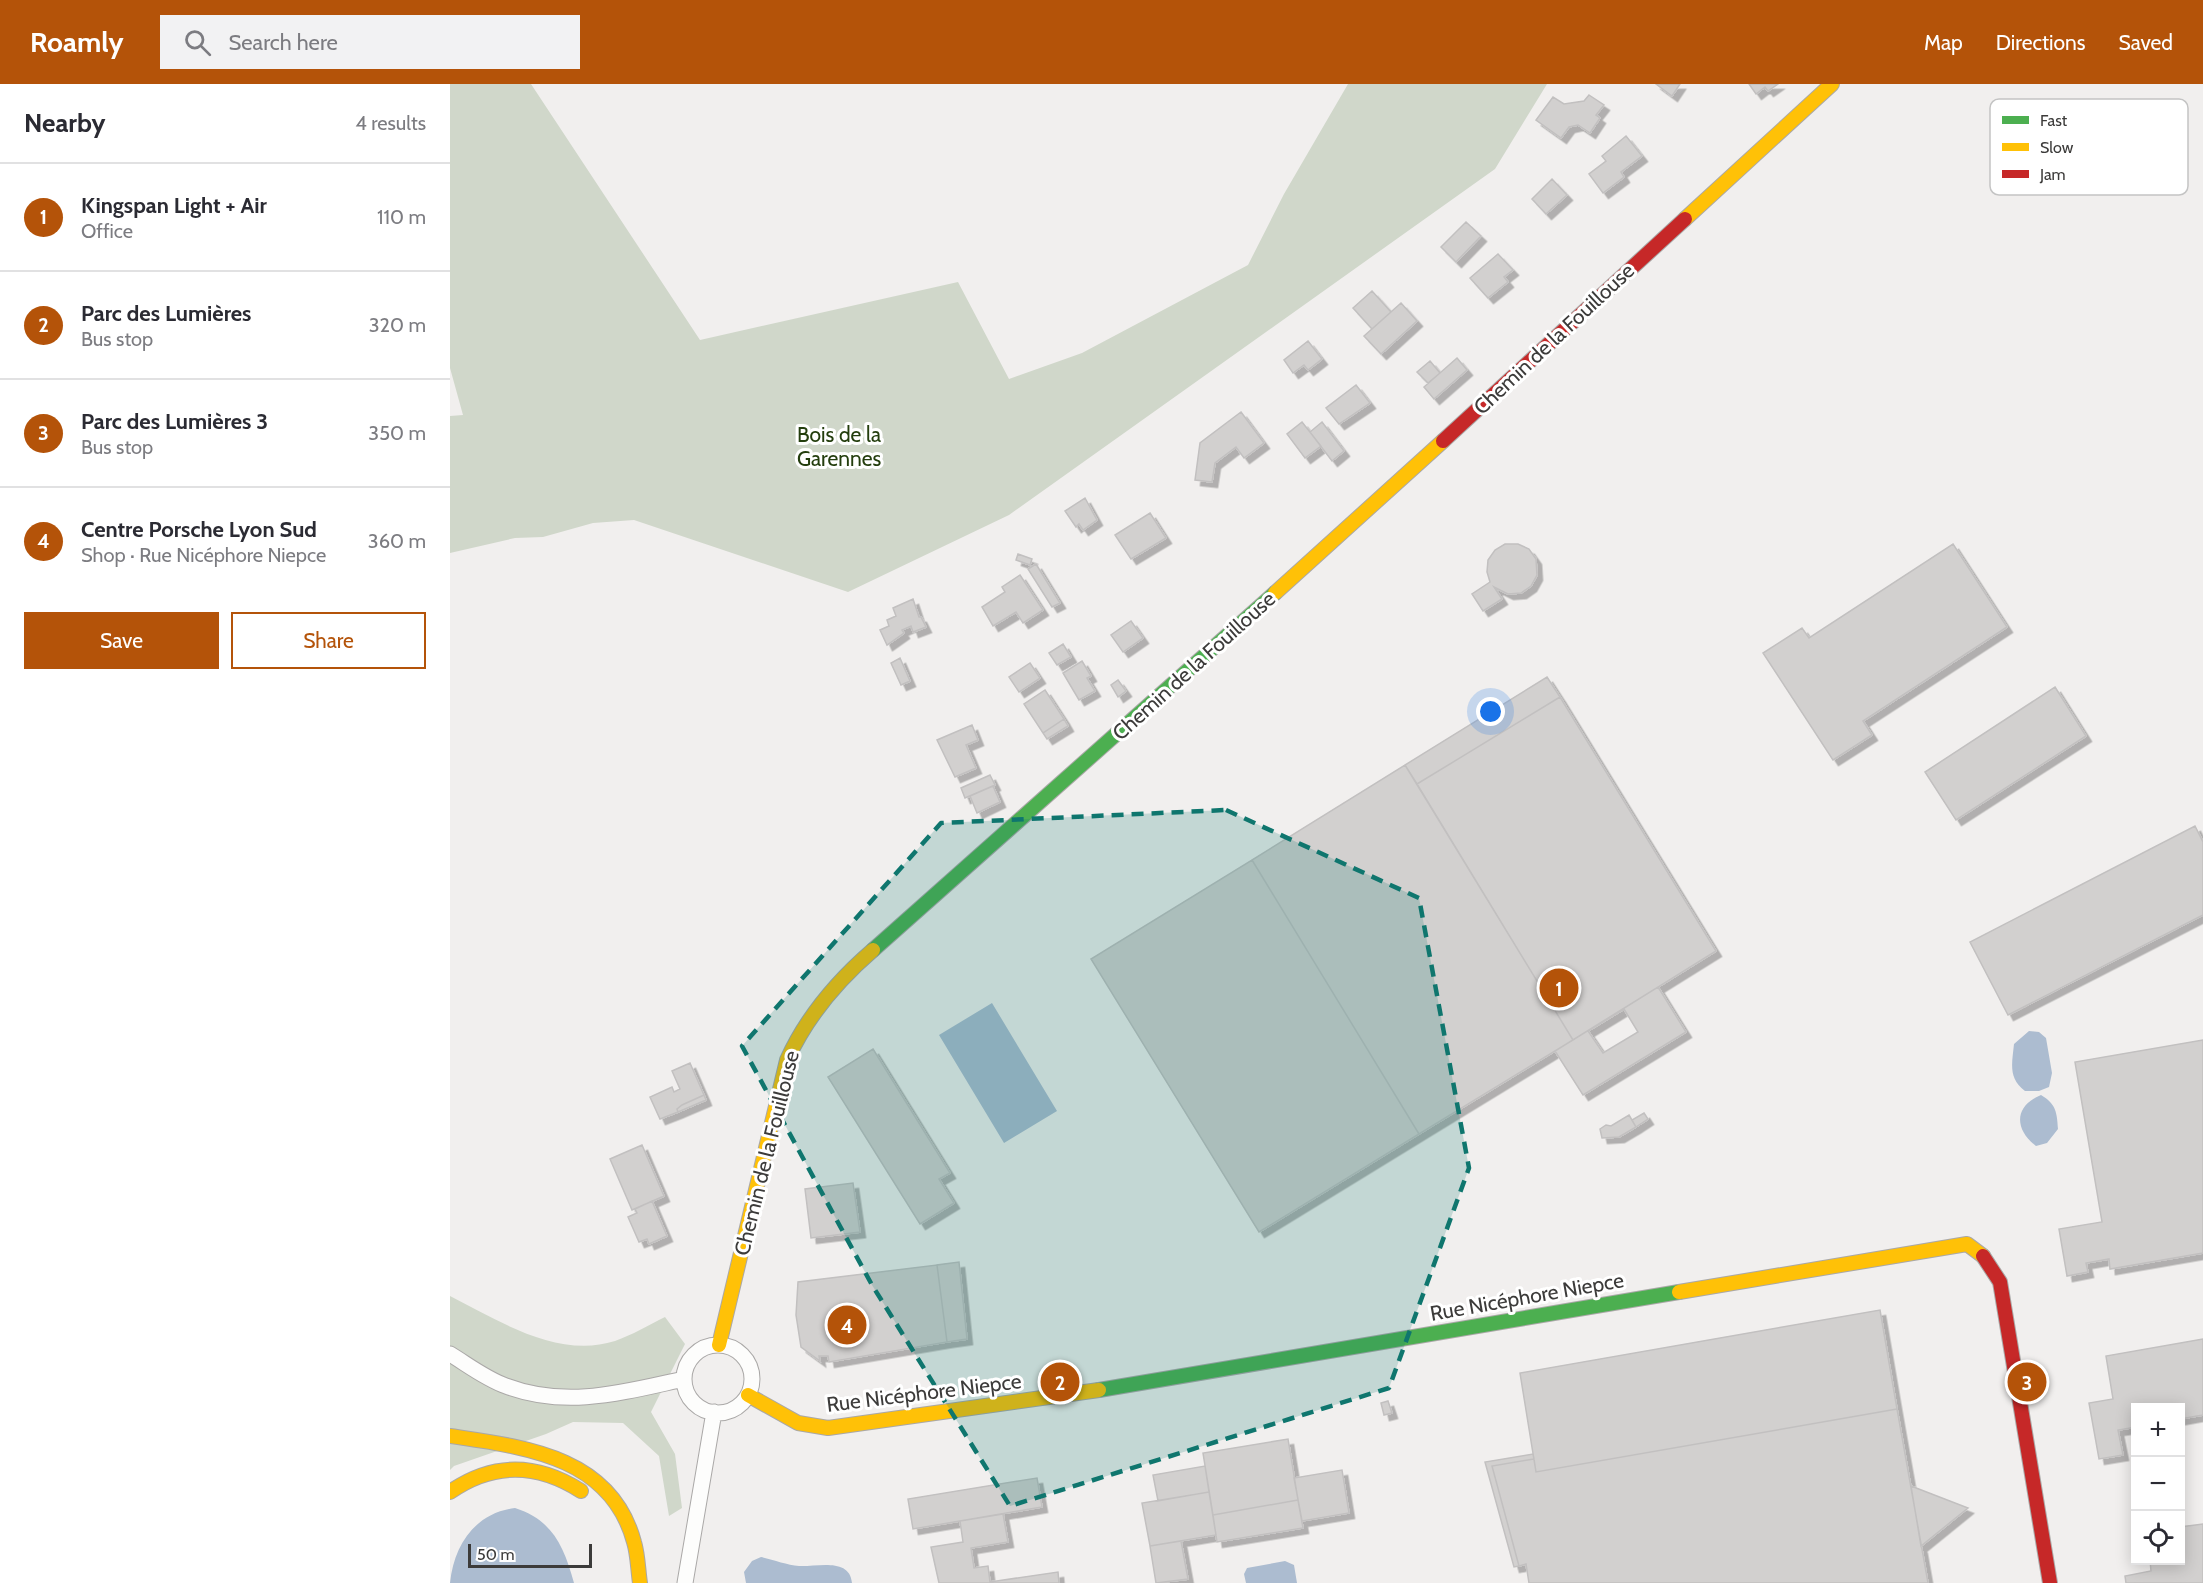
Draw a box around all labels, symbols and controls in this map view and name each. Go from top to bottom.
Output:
search box [160,15,580,69]
text: Roamly [30,25,124,59]
icon: search [181,26,214,59]
text: Search here [229,29,338,56]
text: Map [1924,30,1963,55]
text: Directions [1996,30,2085,55]
text: Saved [2118,30,2173,55]
legend [1990,99,2188,195]
text: Nearby [24,107,105,139]
text: 4 results [355,111,426,135]
text: Fast [2040,111,2068,130]
text: Slow [2040,138,2074,157]
text: Jam [2039,165,2066,184]
text: Kingspan Light + Air [81,192,267,219]
text: 1 [40,205,47,229]
text: 110 m [377,205,426,229]
text: Office [81,219,133,243]
street label: Chemin de la Fouillouse [1468,258,1639,419]
text: Parc des Lumières [81,300,251,327]
text: 2 [38,313,49,337]
text: 320 m [369,313,426,337]
text: Bus stop [81,327,153,351]
text: Parc des Lumières 3 [81,408,268,435]
text: 3 [38,421,49,445]
text: 350 m [368,421,426,445]
park label: Bois de la Garennes [797,422,881,471]
text: Bus stop [81,435,153,459]
text: Centre Porsche Lyon Sud [81,516,317,543]
text: 4 [37,529,50,553]
text: 360 m [368,529,426,553]
text: Shop · Rue Nicéphore Niepce [81,543,326,567]
street label: Chemin de la Fouillouse [1107,586,1280,745]
button: Save [24,612,219,669]
button: Share [231,612,426,669]
your location [1476,697,1505,726]
pin: 1 [1540,966,1578,1010]
street label: Chemin de la Fouillouse [729,1048,804,1258]
street label: Rue Nicéphore Niepce [1428,1267,1626,1326]
pin: 4 [828,1302,866,1348]
pin: 2 [1040,1360,1080,1404]
pin: 3 [2008,1360,2046,1404]
street label: Rue Nicéphore Niepce [825,1368,1023,1417]
map controls [2131,1403,2185,1565]
button: + [2131,1403,2185,1457]
button: − [2131,1457,2185,1511]
button: locate [2131,1511,2185,1565]
scale bar [468,1541,592,1568]
text: 50 m [477,1545,514,1564]

